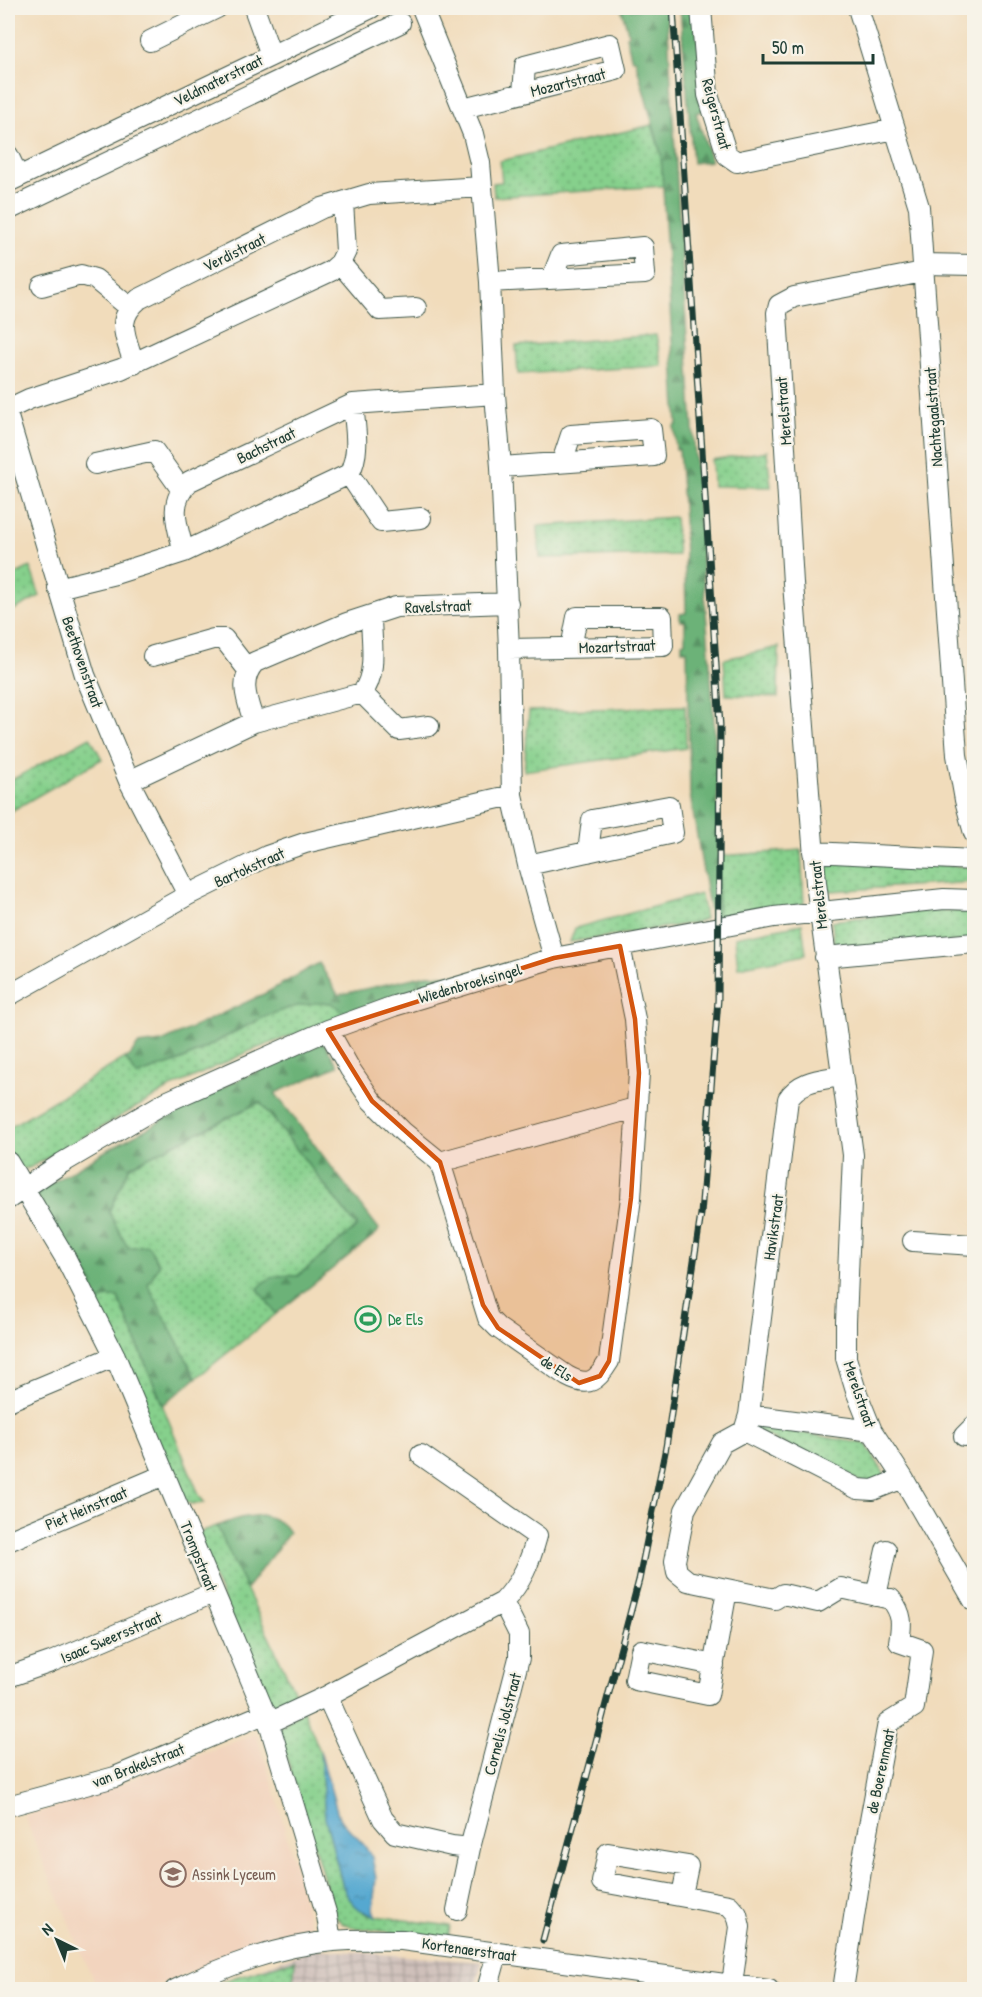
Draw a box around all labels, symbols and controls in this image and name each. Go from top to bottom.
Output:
scale bar [763,27,872,65]
text: 50 m [772,35,804,60]
street label: Veldmaterstraat [170,49,267,111]
street label: Mozartstraat [528,62,608,102]
street label: Reigerstraat [697,76,737,152]
street label: Verdistraat [199,227,269,277]
street label: Nachtegaalstraat [919,366,947,467]
street label: Merelstraat [770,376,796,446]
street label: Bachstraat [233,421,300,469]
street label: Ravelstraat [404,594,472,618]
street label: Beethovenstraat [57,613,109,711]
street label: Mozartstraat [578,634,656,658]
street label: Bartokstraat [210,841,288,892]
street label: Merelstraat [803,859,833,930]
street label: Wiedenbroeksingel [416,958,525,1008]
street label: Havikstraat [757,1192,789,1261]
sports icon: De Els [353,1304,383,1334]
place label: De Els [388,1308,423,1330]
street label: de Els [537,1350,577,1386]
street label: Merelstraat [838,1358,882,1430]
street label: Piet Heinstraat [41,1481,131,1535]
street label: Trompstraat [175,1518,223,1595]
street label: Isaac Sweersstraat [57,1606,165,1668]
street label: Cornelis Jolstraat [478,1670,526,1778]
street label: de Boerenmaat [860,1726,900,1815]
street label: van Brakelstraat [89,1737,188,1793]
school or university icon: Assink Lyceum [158,1859,188,1889]
place label: Assink Lyceum [192,1863,276,1885]
north arrow [27,1910,87,1970]
text: N [36,1918,58,1940]
street label: Kortenaerstraat [421,1932,518,1967]

